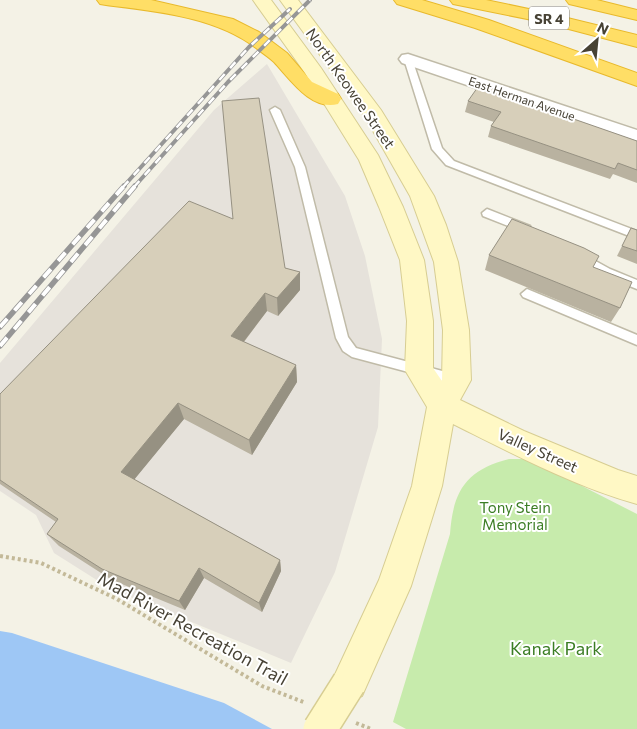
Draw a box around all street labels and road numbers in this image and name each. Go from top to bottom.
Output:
road number: SR 4 [529,7,569,30]
street label: North Keowee Street [303,24,399,152]
street label: East Herman Avenue [467,73,577,123]
street label: Valley Street [495,424,581,476]
street label: Mad River Recreation Trail [94,567,292,689]

